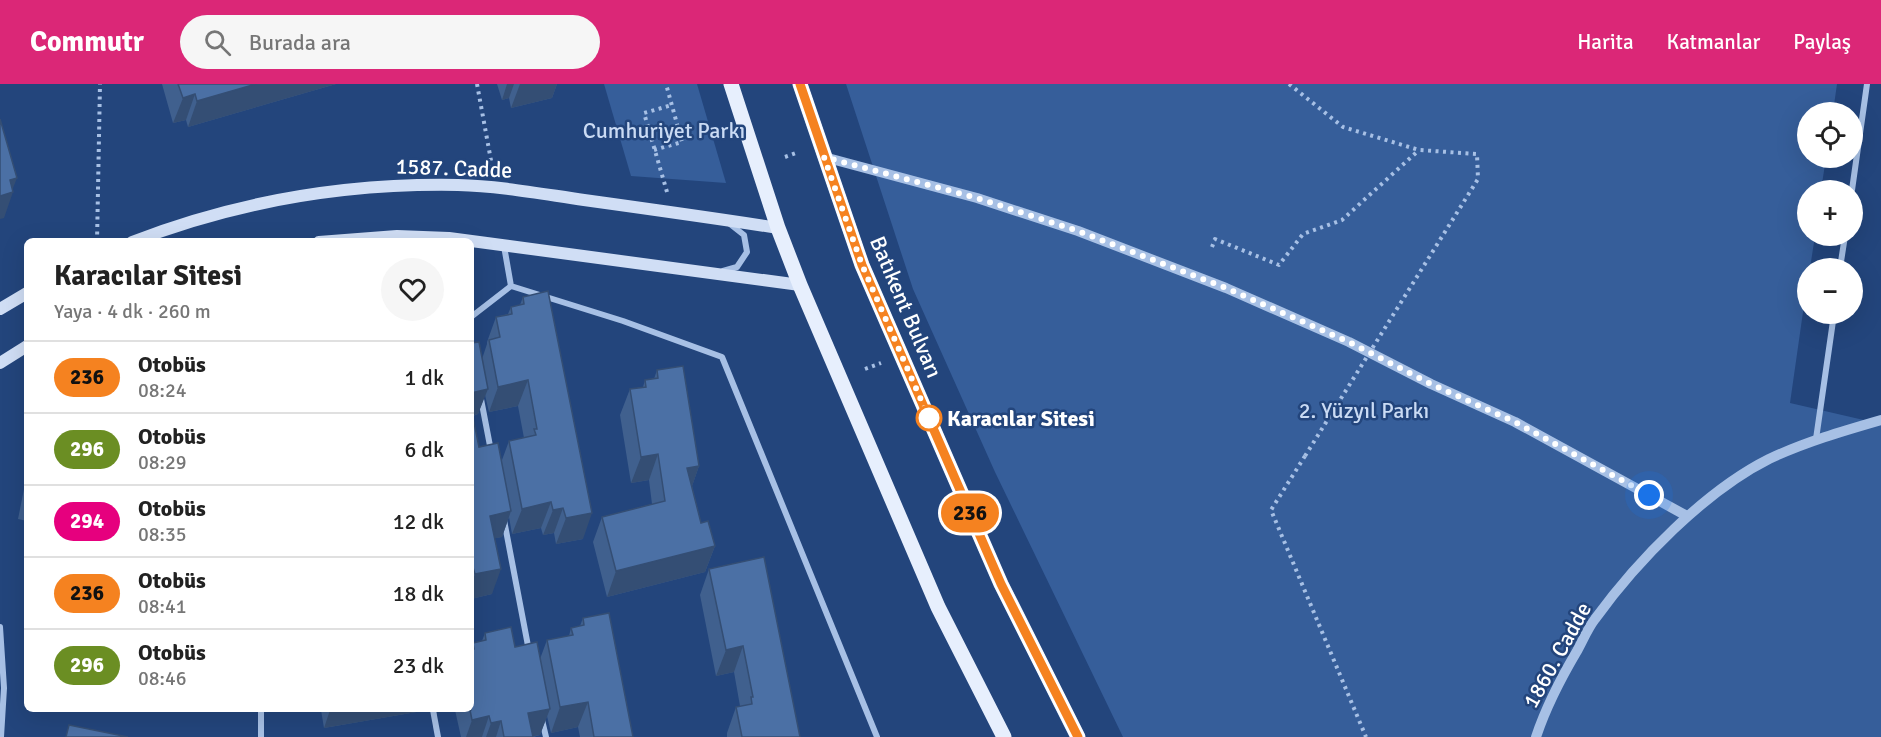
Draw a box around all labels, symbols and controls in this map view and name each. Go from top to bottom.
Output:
search box [180,15,600,69]
text: Commutr [30,25,144,59]
icon: search [201,26,234,59]
text: Burada ara [249,29,351,56]
text: Harita [1577,29,1634,55]
text: Katmanlar [1667,29,1760,55]
text: Paylaş [1793,29,1851,55]
map controls [1797,102,1863,324]
button: locate [1797,102,1863,168]
park label: Cumhuriyet Parkı [583,117,745,144]
street label: 1587. Cadde [395,152,513,184]
button: + [1797,180,1863,246]
street label: Batıkent Bulvarı [864,232,948,382]
button: heart [381,258,444,321]
button: − [1797,258,1863,324]
text: Karacılar Sitesi [54,259,242,293]
text: Yaya · 4 dk · 260 m [54,299,211,324]
text: Otobüs [138,351,206,378]
text: 236 [70,364,104,390]
text: 1 dk [405,364,444,391]
text: 08:24 [138,378,187,403]
park label: 2. Yüzyıl Parkı [1299,397,1429,424]
marker: Karacılar Sitesi [916,405,942,431]
place label: Karacılar Sitesi [947,405,1095,432]
text: Otobüs [138,423,206,450]
text: 296 [70,436,104,462]
text: 6 dk [405,436,444,463]
text: 08:29 [138,450,187,475]
your location [1634,480,1664,510]
line badge: 236 [936,494,1004,532]
text: Otobüs [138,495,206,522]
text: 236 [953,500,987,526]
text: 294 [70,508,104,534]
text: 12 dk [393,508,444,535]
text: 08:35 [138,522,187,547]
text: Otobüs [138,567,206,594]
text: 236 [70,580,104,606]
text: 18 dk [393,580,444,607]
text: 08:41 [138,594,187,619]
street label: 1860. Cadde [1517,597,1597,713]
text: Otobüs [138,639,206,666]
text: 296 [70,652,104,678]
text: 23 dk [393,652,444,679]
text: 08:46 [138,666,187,691]

